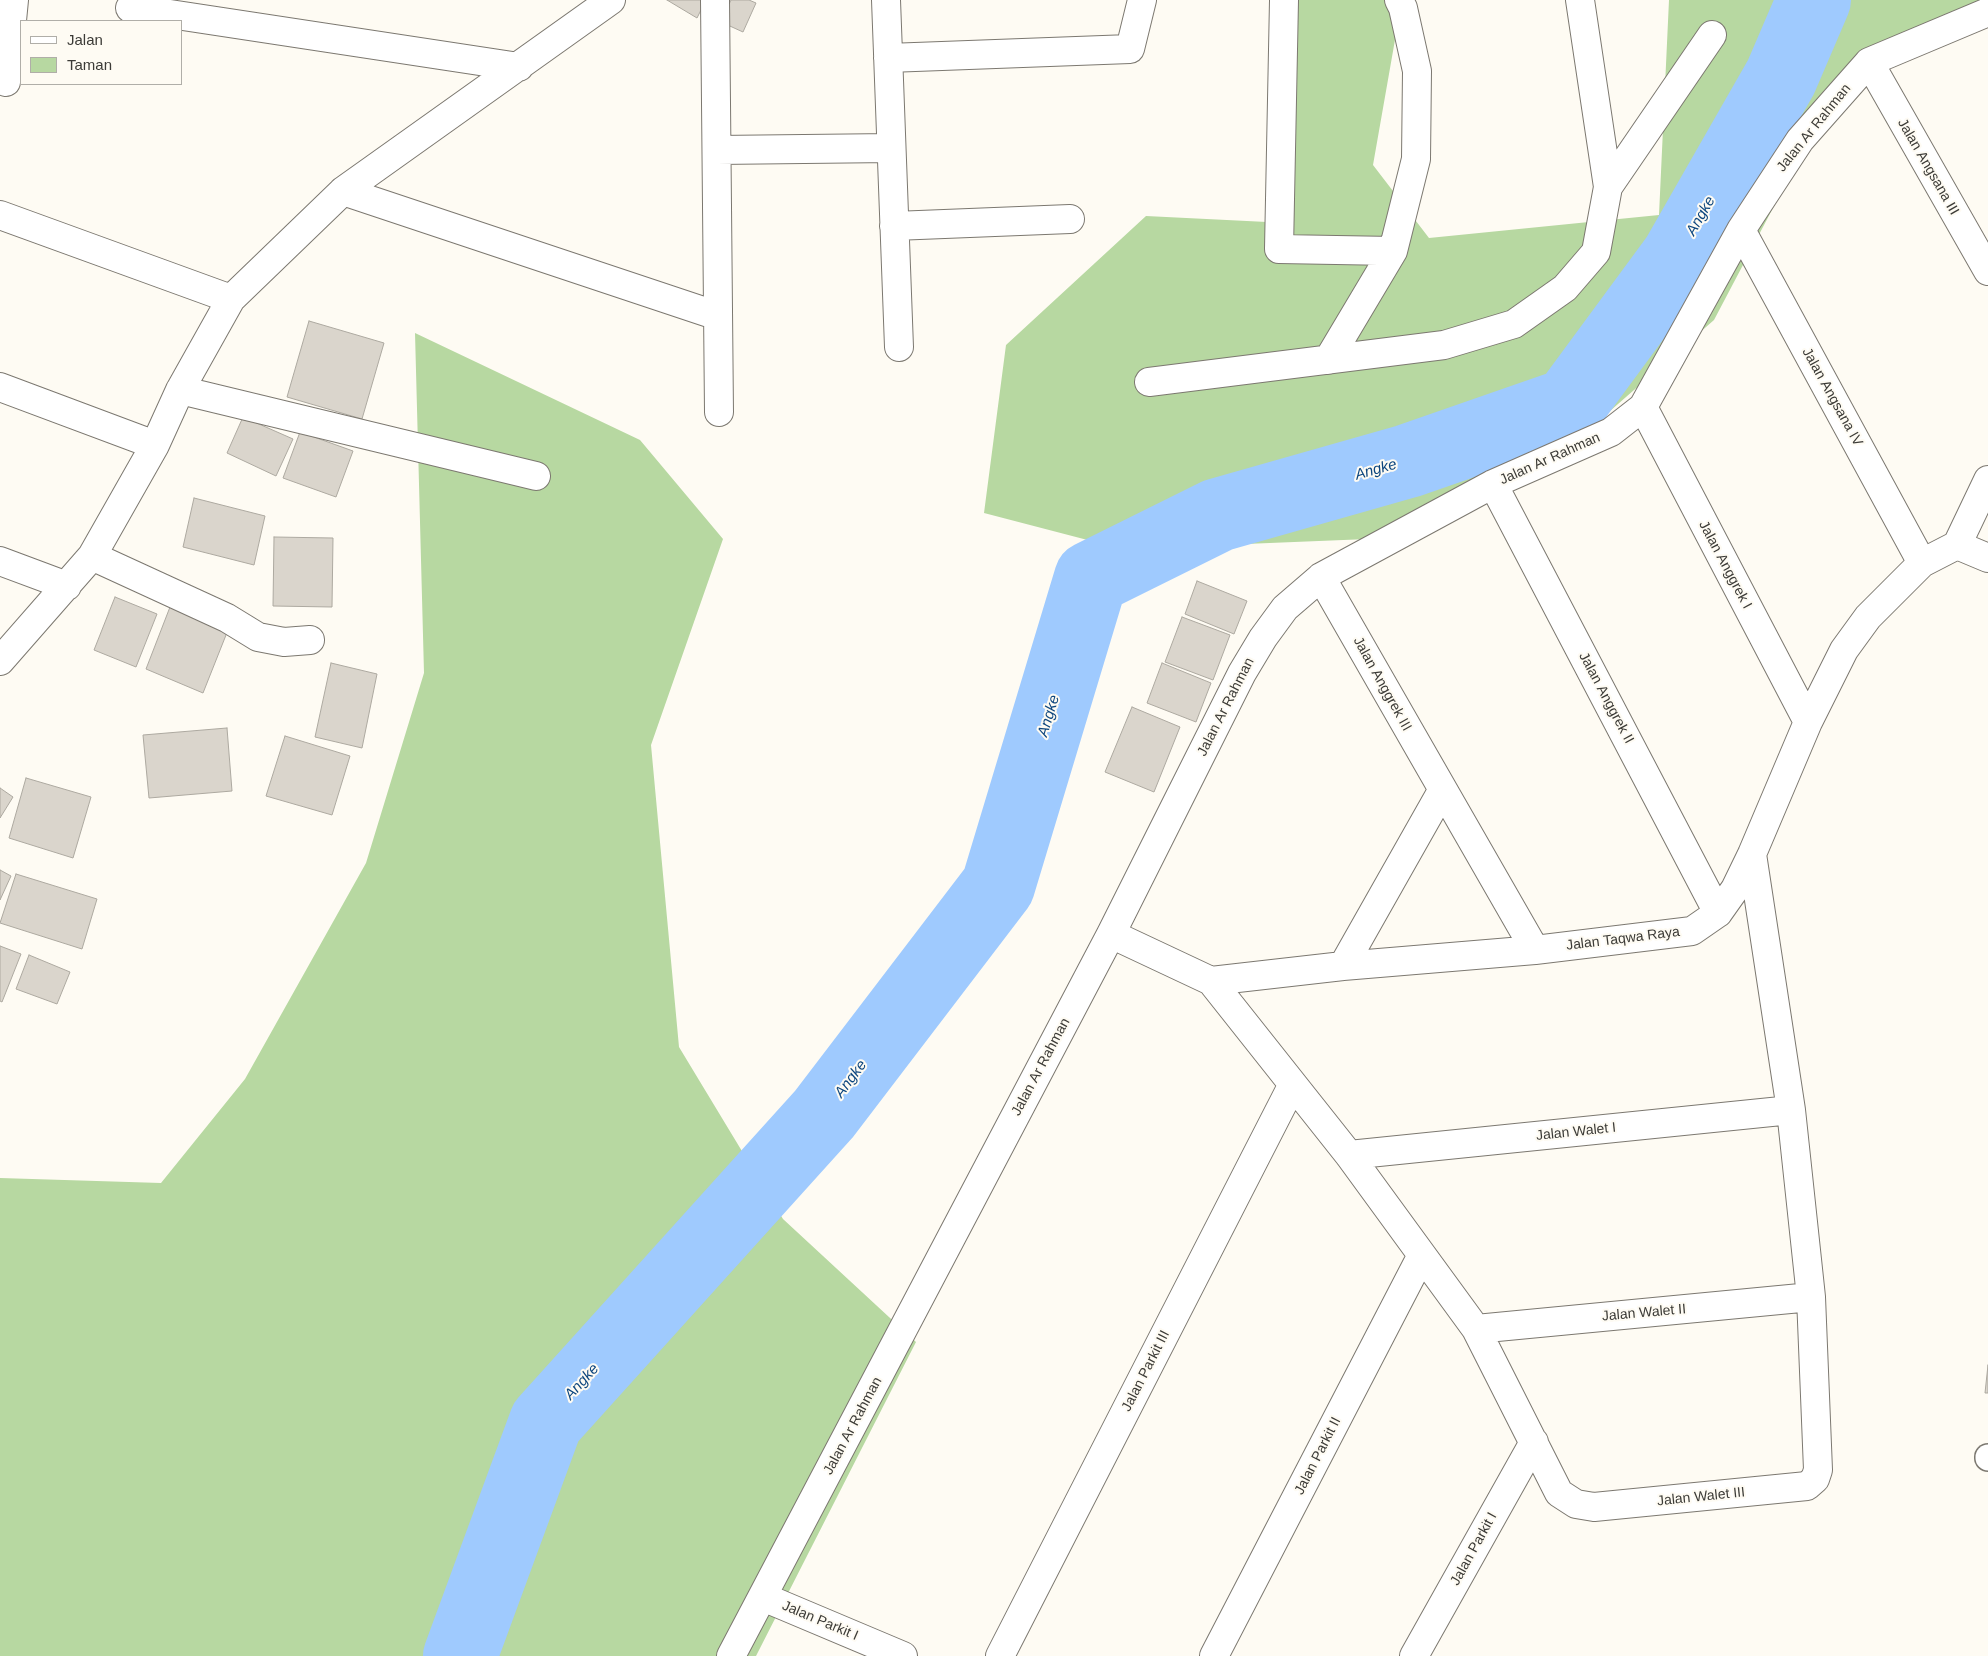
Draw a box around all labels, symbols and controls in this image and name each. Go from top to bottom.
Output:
legend [20,20,182,85]
text: Jalan [67,31,103,48]
text: Taman [67,56,112,73]
street label: Jalan Ar Rahman [1773,81,1855,175]
street label: Jalan Angsana III [1894,116,1962,218]
water label: Angke [1683,193,1719,239]
street label: Jalan Angsana IV [1798,345,1866,449]
street label: Jalan Ar Rahman [1497,429,1603,489]
water label: Angke [1353,455,1399,485]
street label: Jalan Anggrek I [1695,518,1755,612]
street label: Jalan Anggrek III [1349,634,1415,734]
street label: Jalan Anggrek II [1575,649,1637,747]
street label: Jalan Ar Rahman [1194,655,1258,759]
water label: Angke [1034,693,1064,739]
street label: Jalan Taqwa Raya [1565,924,1681,954]
street label: Jalan Ar Rahman [1008,1015,1074,1119]
water label: Angke [831,1057,871,1101]
street label: Jalan Walet I [1535,1119,1617,1145]
street label: Jalan Walet II [1601,1301,1687,1325]
street label: Jalan Parkit III [1118,1328,1174,1414]
water label: Angke [561,1360,603,1404]
street label: Jalan Ar Rahman [820,1374,886,1478]
street label: Jalan Parkit II [1291,1414,1345,1498]
street label: Jalan Walet III [1656,1484,1746,1510]
street label: Jalan Parkit I [1447,1510,1501,1588]
street label: Jalan Parkit I [779,1597,861,1645]

